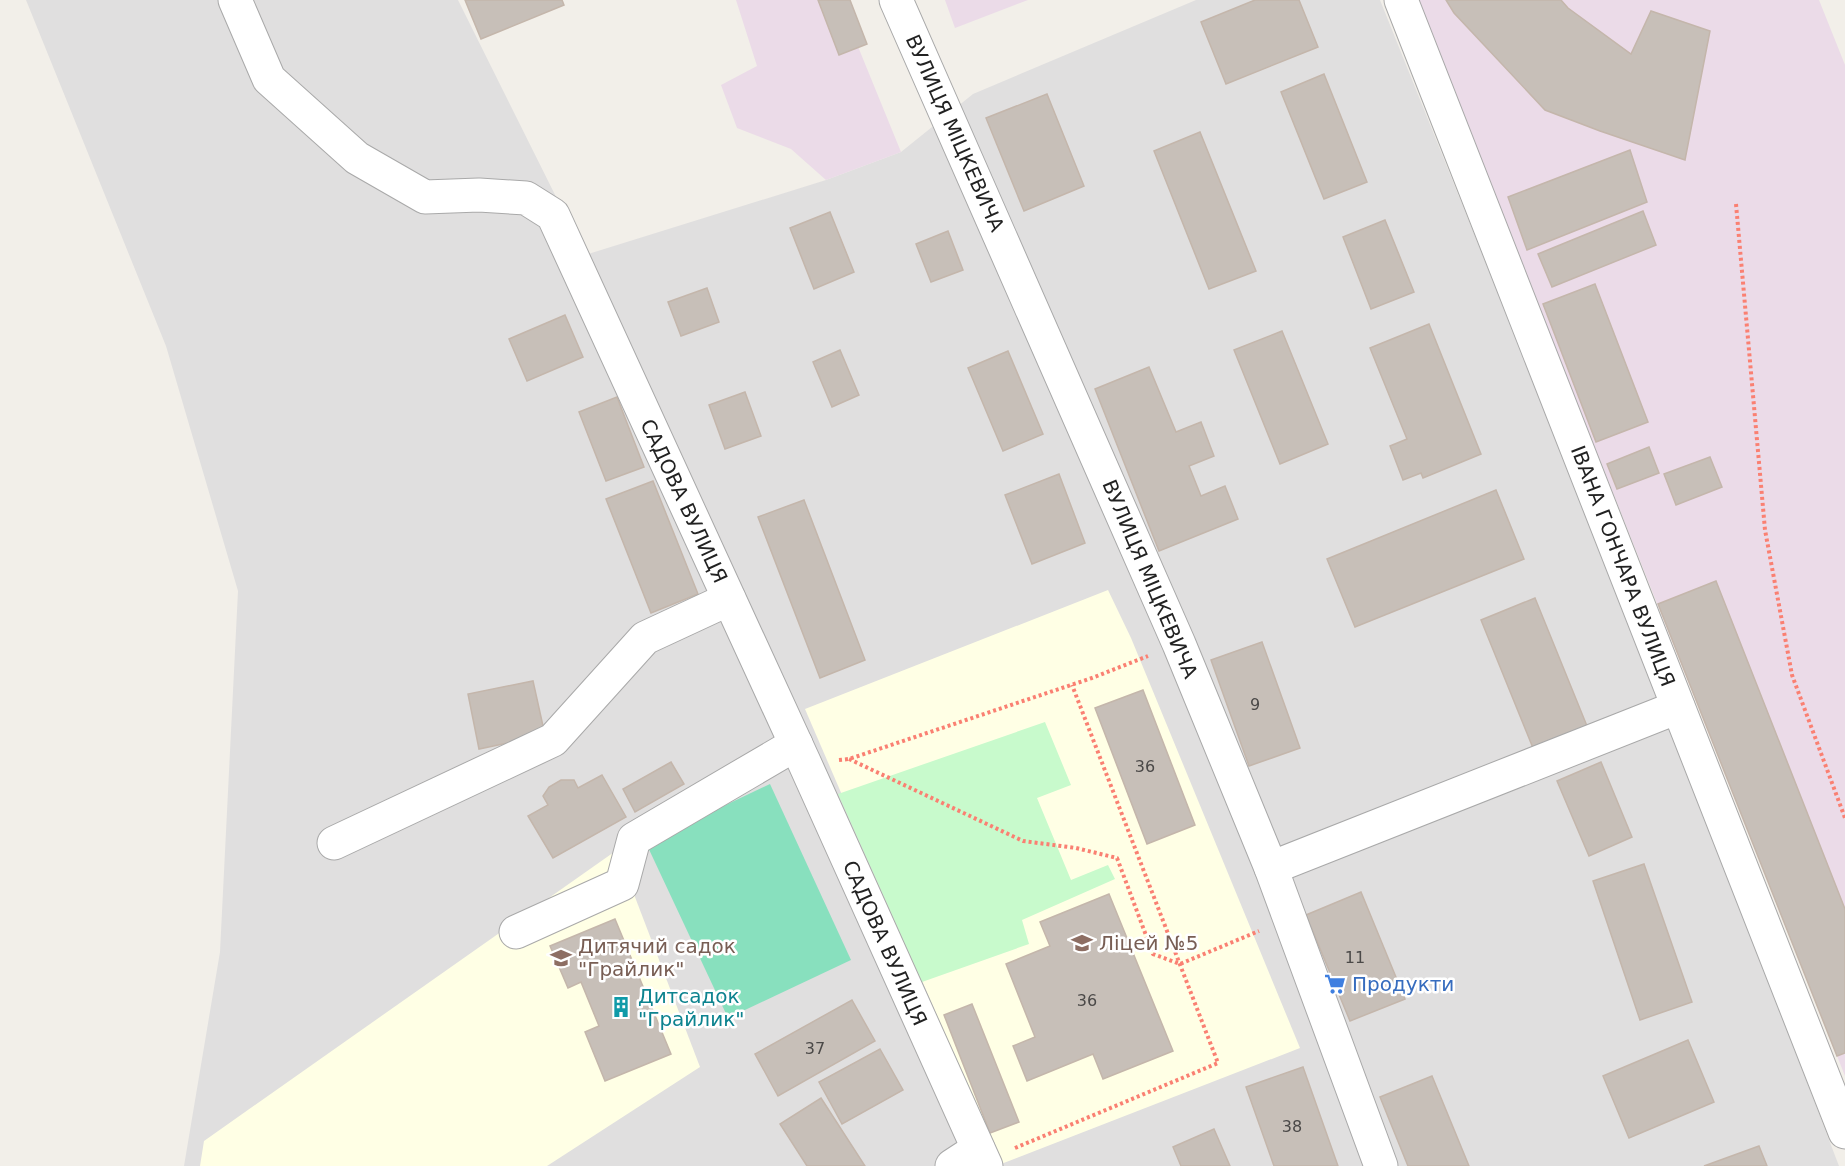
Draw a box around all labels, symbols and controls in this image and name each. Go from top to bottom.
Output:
street label: ВУЛИЦЯ МІЦКЕВИЧА [901,31,1009,236]
street label: САДОВА ВУЛИЦЯ [635,415,733,587]
street label: ІВАНА ГОНЧАРА ВУЛИЦЯ [1566,442,1680,690]
street label: ВУЛИЦЯ МІЦКЕВИЧА [1097,476,1203,682]
house number: 9 [1250,695,1260,714]
house number: 36 [1135,757,1155,776]
street label: САДОВА ВУЛИЦЯ [838,857,932,1029]
school or university icon: Ліцей №5 [1070,931,1094,955]
place label: Ліцей №5 [1099,931,1198,955]
place label: Дитячий садок "Грайлик" [578,934,736,981]
school or university icon: Дитячий садок "Грайлик" [549,946,573,970]
house number: 11 [1345,948,1365,967]
supermarket icon: Продукти [1323,972,1347,996]
place label: Продукти [1352,972,1454,996]
place label: Дитсадок "Грайлик" [638,984,744,1031]
house number: 36 [1077,991,1097,1010]
building icon: Дитсадок "Грайлик" [609,995,633,1019]
house number: 37 [805,1039,825,1058]
house number: 38 [1282,1117,1302,1136]

